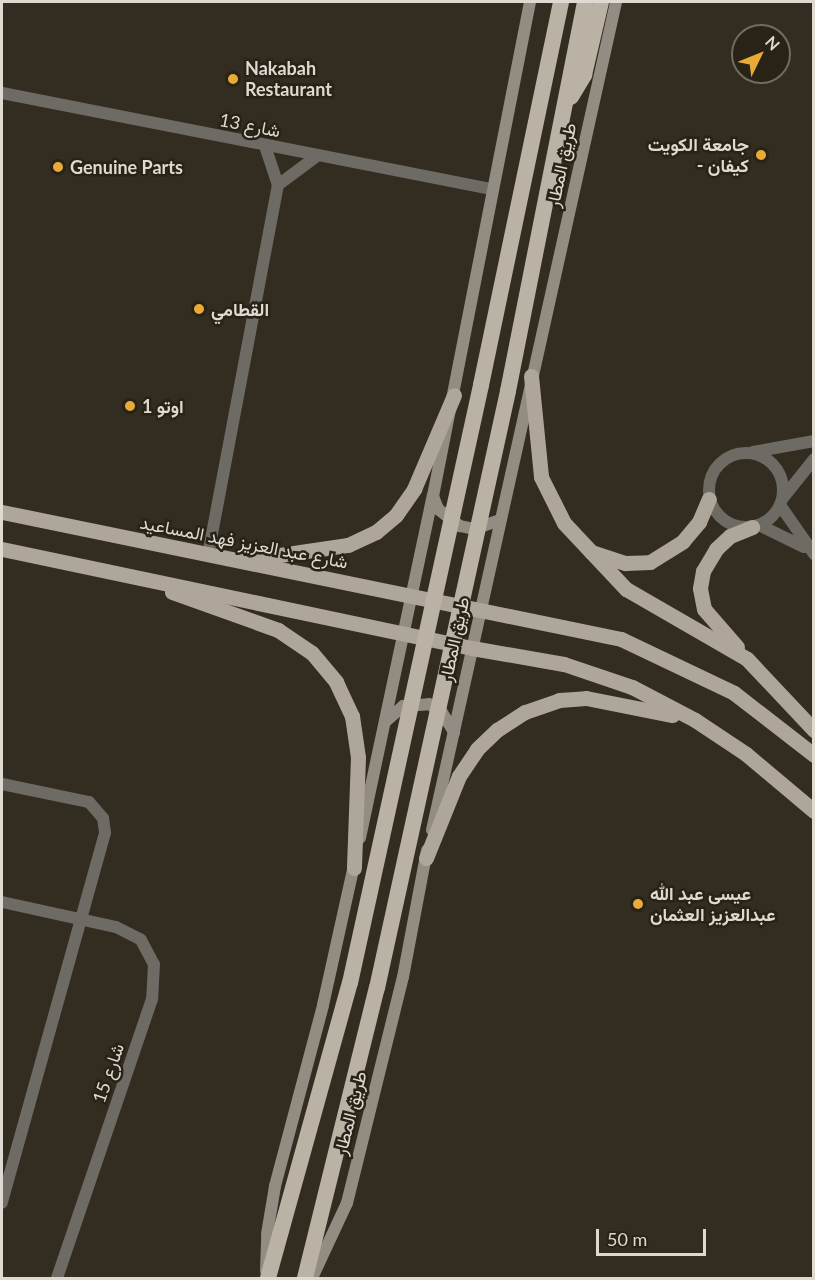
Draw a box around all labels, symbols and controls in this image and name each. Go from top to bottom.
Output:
north arrow [731,24,791,84]
text: N [762,32,784,54]
place label: Nakabah Restaurant [245,58,332,100]
marker: Nakabah Restaurant [226,72,240,86]
street label: شارع 13 [218,109,282,141]
street label: طريق المطار [542,121,580,209]
place label: جامعة الكويت - كيفان [648,134,749,176]
marker: جامعة الكويت - كيفان [754,148,768,162]
place label: Genuine Parts [70,156,183,178]
marker: Genuine Parts [51,160,65,174]
place label: القطامي [211,298,269,320]
marker: القطامي [192,302,206,316]
place label: اوتو 1 [142,395,184,417]
marker: اوتو 1 [123,399,137,413]
street label: شارع عبد العزيز فهد المساعيد [138,511,350,573]
street label: طريق المطار [435,595,473,683]
place label: عيسى عبد الله عبدالعزيز العثمان [650,883,776,926]
marker: عيسى عبد الله عبدالعزيز العثمان [631,897,645,911]
street label: شارع 15 [88,1040,128,1106]
street label: طريق المطار [329,1069,371,1157]
scale bar [599,1217,708,1255]
text: 50 m [607,1228,647,1250]

